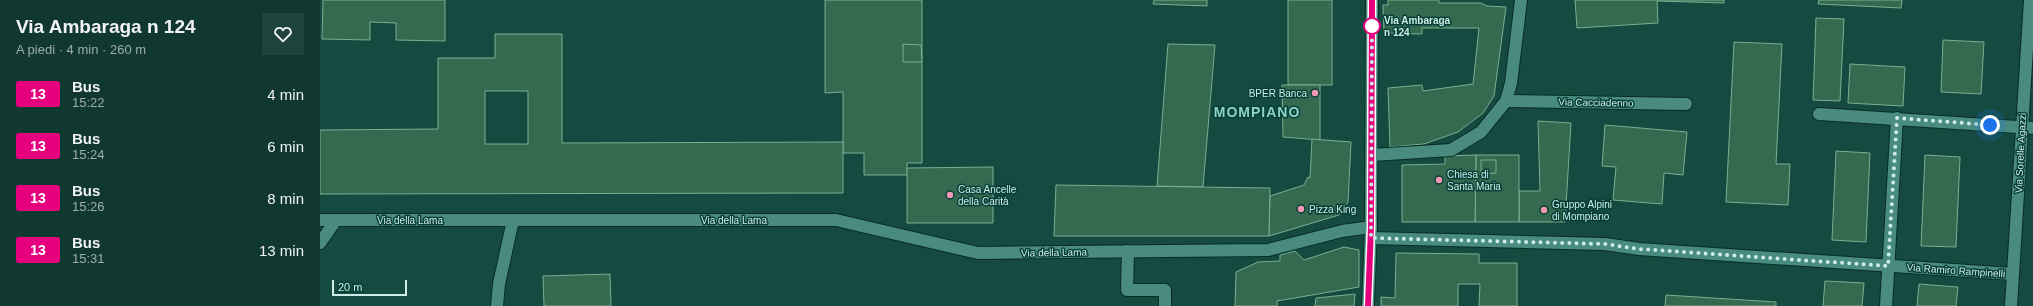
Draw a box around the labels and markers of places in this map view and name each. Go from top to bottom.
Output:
place label: Via Ambaraga n 124 [1384,15,1451,38]
marker: Via Ambaraga n 124 [1363,17,1381,35]
place label: BPER Banca [1249,88,1307,99]
marker: BPER Banca [1310,88,1320,98]
place label: Chiesa di Santa Maria [1447,169,1501,192]
marker: Chiesa di Santa Maria [1434,175,1444,185]
place label: Casa Ancelle della Carità [958,184,1017,207]
marker: Casa Ancelle della Carità [945,190,955,200]
place label: Gruppo Alpini di Mompiano [1552,199,1612,222]
marker: Pizza King [1296,204,1306,214]
place label: Pizza King [1309,204,1356,215]
marker: Gruppo Alpini di Mompiano [1539,205,1549,215]

